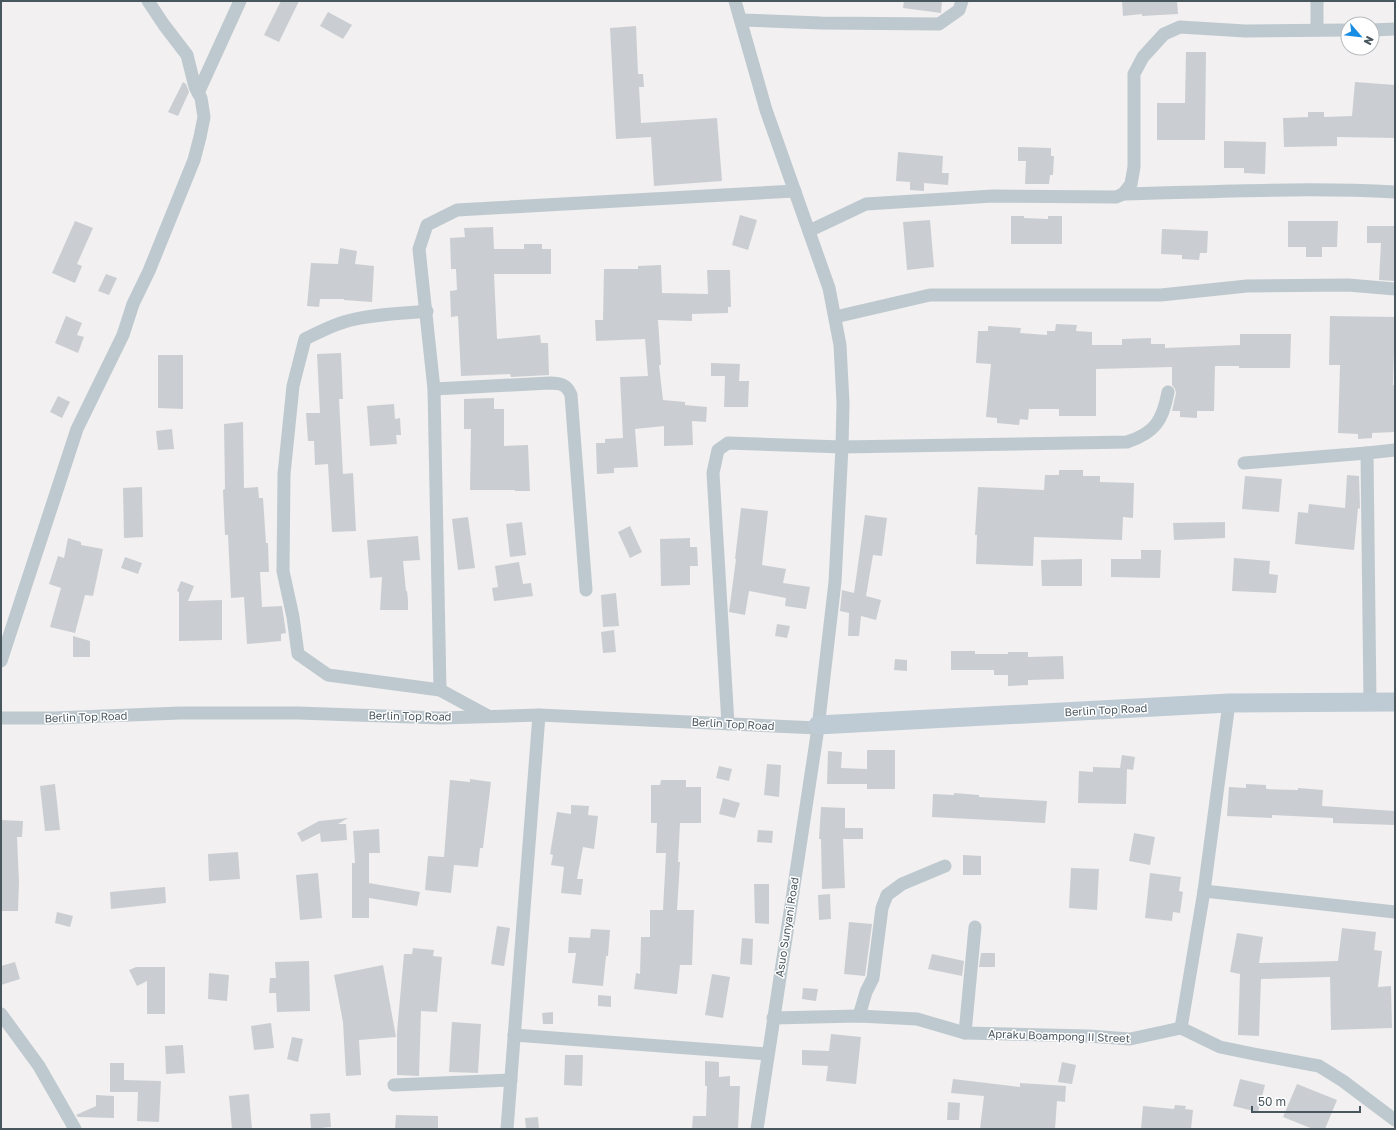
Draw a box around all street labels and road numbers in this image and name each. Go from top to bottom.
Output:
street label: Berlin Top Road [1064,701,1148,718]
street label: Berlin Top Road [368,708,452,723]
street label: Berlin Top Road [44,709,128,724]
street label: Berlin Top Road [691,715,775,732]
street label: Asuo Sunyani Road [772,876,801,978]
street label: Apraku Boampong II Street [988,1027,1130,1044]

